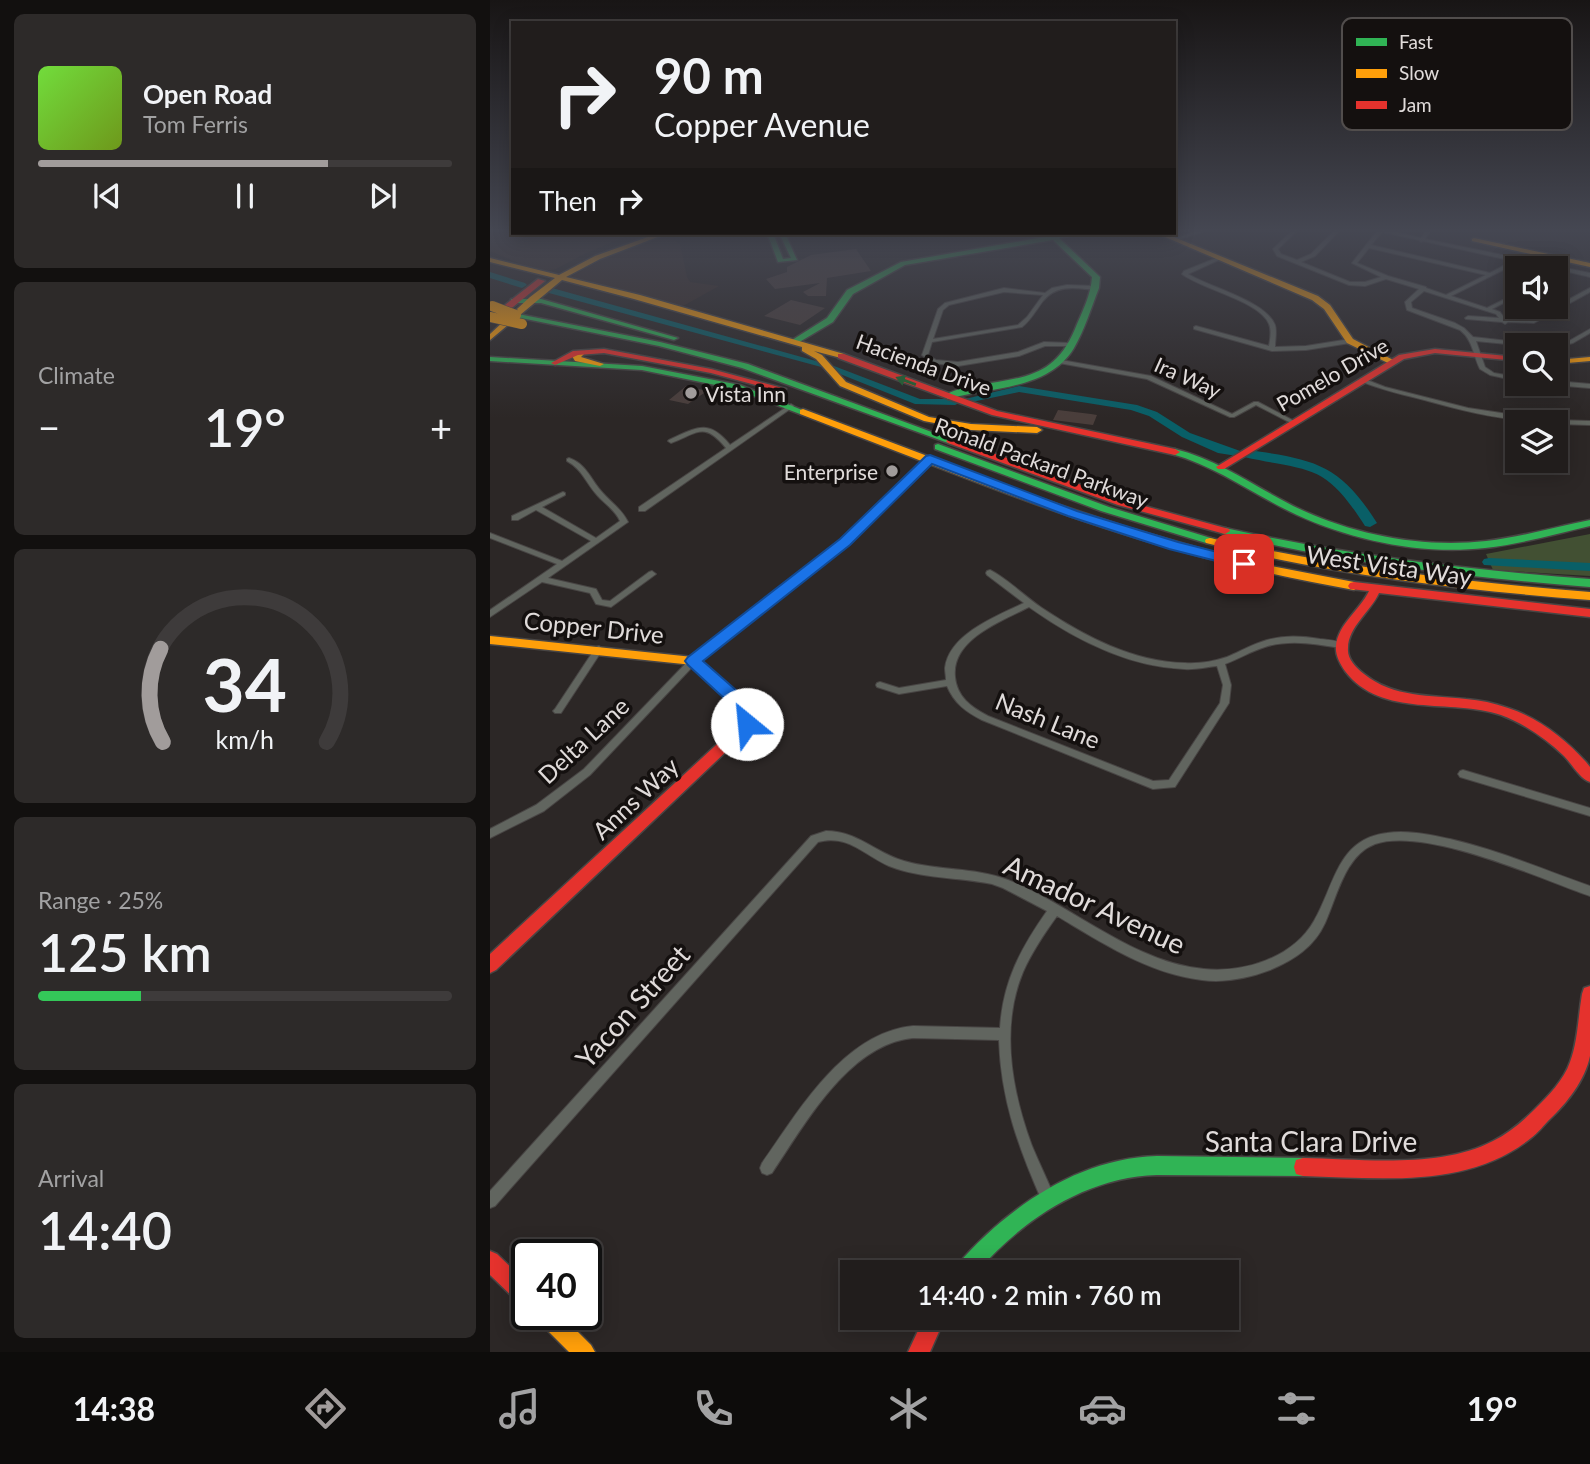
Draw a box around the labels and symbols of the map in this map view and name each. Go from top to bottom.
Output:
legend [1342,18,1572,130]
text: Fast [1399,30,1433,53]
text: Slow [1399,61,1439,84]
text: Jam [1399,93,1432,116]
street label: Hacienda Drive [853,328,995,400]
street label: Pomelo Drive [1272,332,1392,416]
street label: Ira Way [1151,351,1225,403]
one-way arrow [896,375,917,386]
place label: Vista Inn [705,381,786,406]
marker: Vista Inn [683,385,699,401]
street label: Ronald Packard Parkway [932,412,1152,512]
place label: Enterprise [784,459,878,484]
marker: Enterprise [884,463,900,479]
pin [1214,534,1274,594]
street label: West Vista Way [1304,539,1474,591]
street label: Copper Drive [523,605,665,649]
street label: Nash Lane [992,686,1104,754]
position arrow [710,687,784,761]
street label: Delta Lane [532,691,634,789]
street label: Anns Way [586,751,684,845]
street label: Amador Avenue [999,847,1191,961]
street label: Yacon Street [568,937,696,1075]
street label: Santa Clara Drive [1205,1124,1417,1158]
speed limit sign: 40 [511,1239,602,1330]

